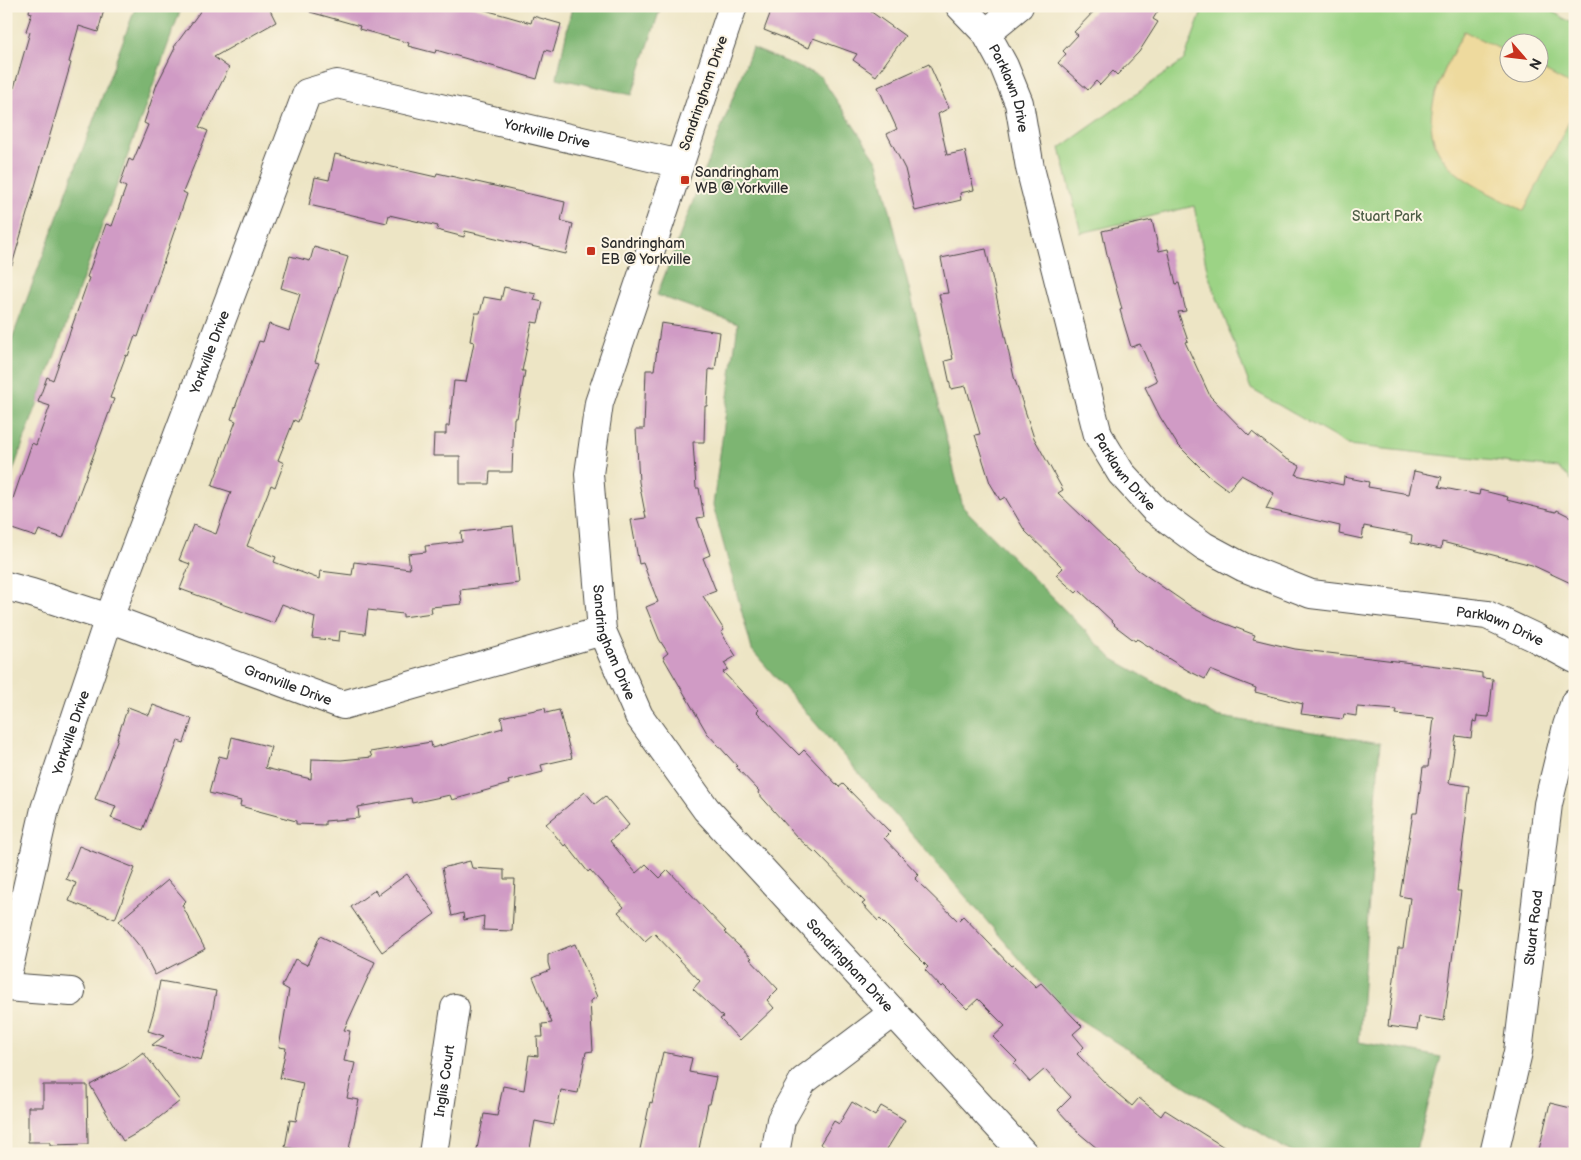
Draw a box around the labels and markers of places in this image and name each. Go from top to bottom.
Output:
place label: Sandringham WB @ Yorkville [695,164,788,197]
marker: Sandringham WB @ Yorkville [679,174,691,186]
place label: Sandringham EB @ Yorkville [601,235,691,268]
marker: Sandringham EB @ Yorkville [585,245,597,257]

